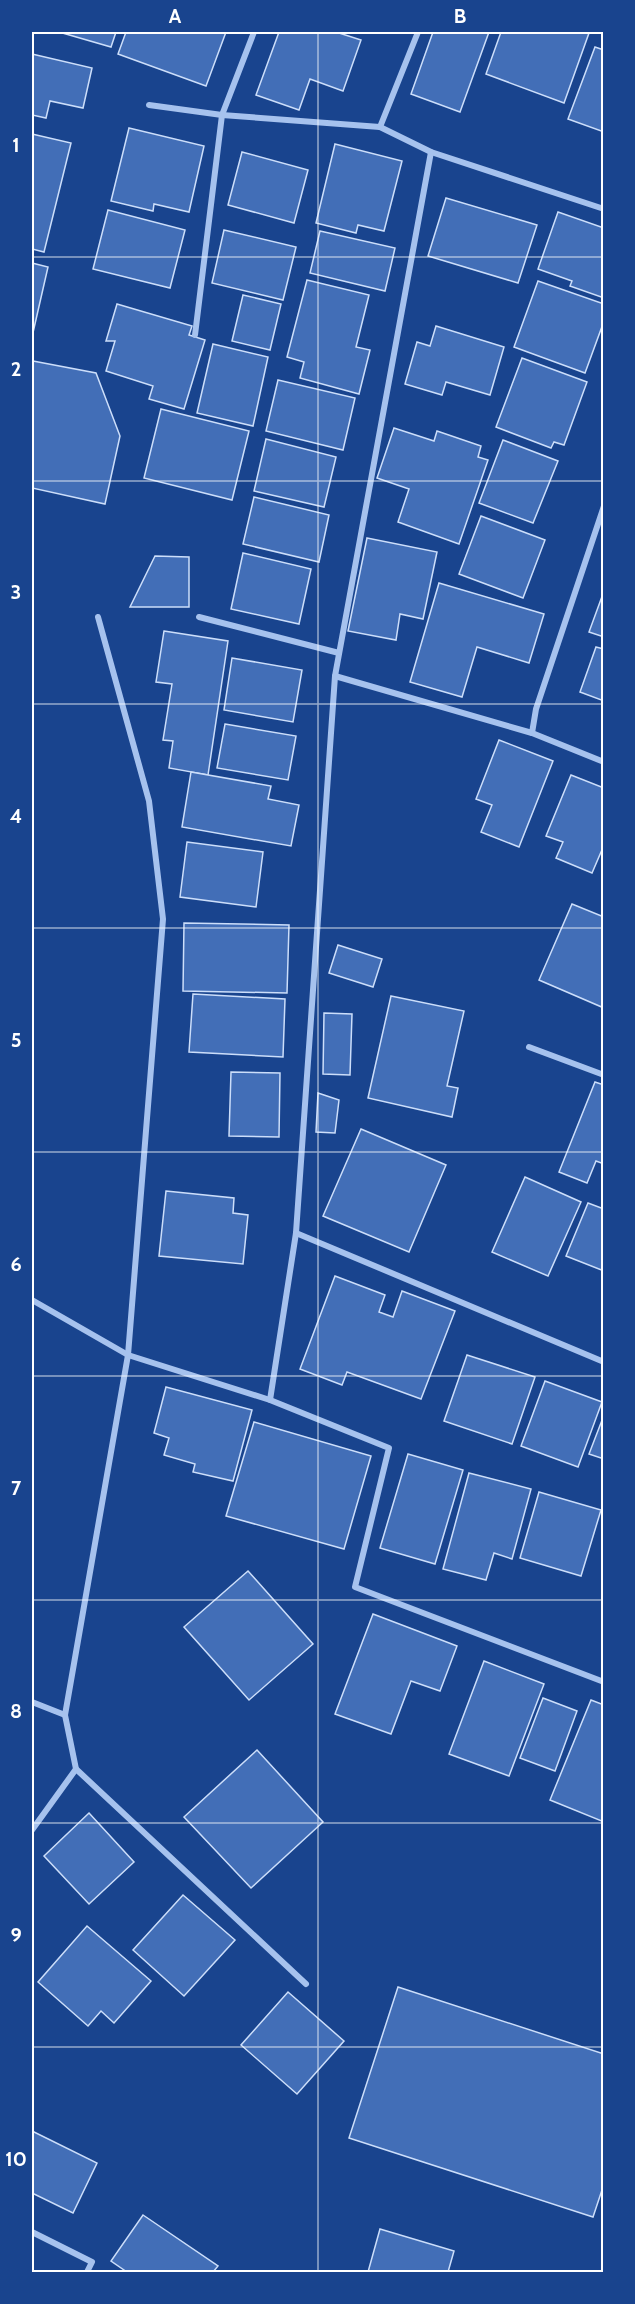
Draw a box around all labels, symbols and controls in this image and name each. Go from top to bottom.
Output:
text: A [169,4,182,28]
text: B [454,4,466,28]
text: 1 [12,133,20,157]
text: 2 [11,357,21,381]
text: 3 [11,580,21,604]
text: 4 [10,804,22,828]
text: 5 [11,1028,21,1052]
text: 6 [10,1252,22,1276]
text: 7 [11,1476,22,1500]
text: 8 [10,1699,22,1723]
text: 9 [10,1923,22,1947]
text: 10 [5,2147,27,2171]

